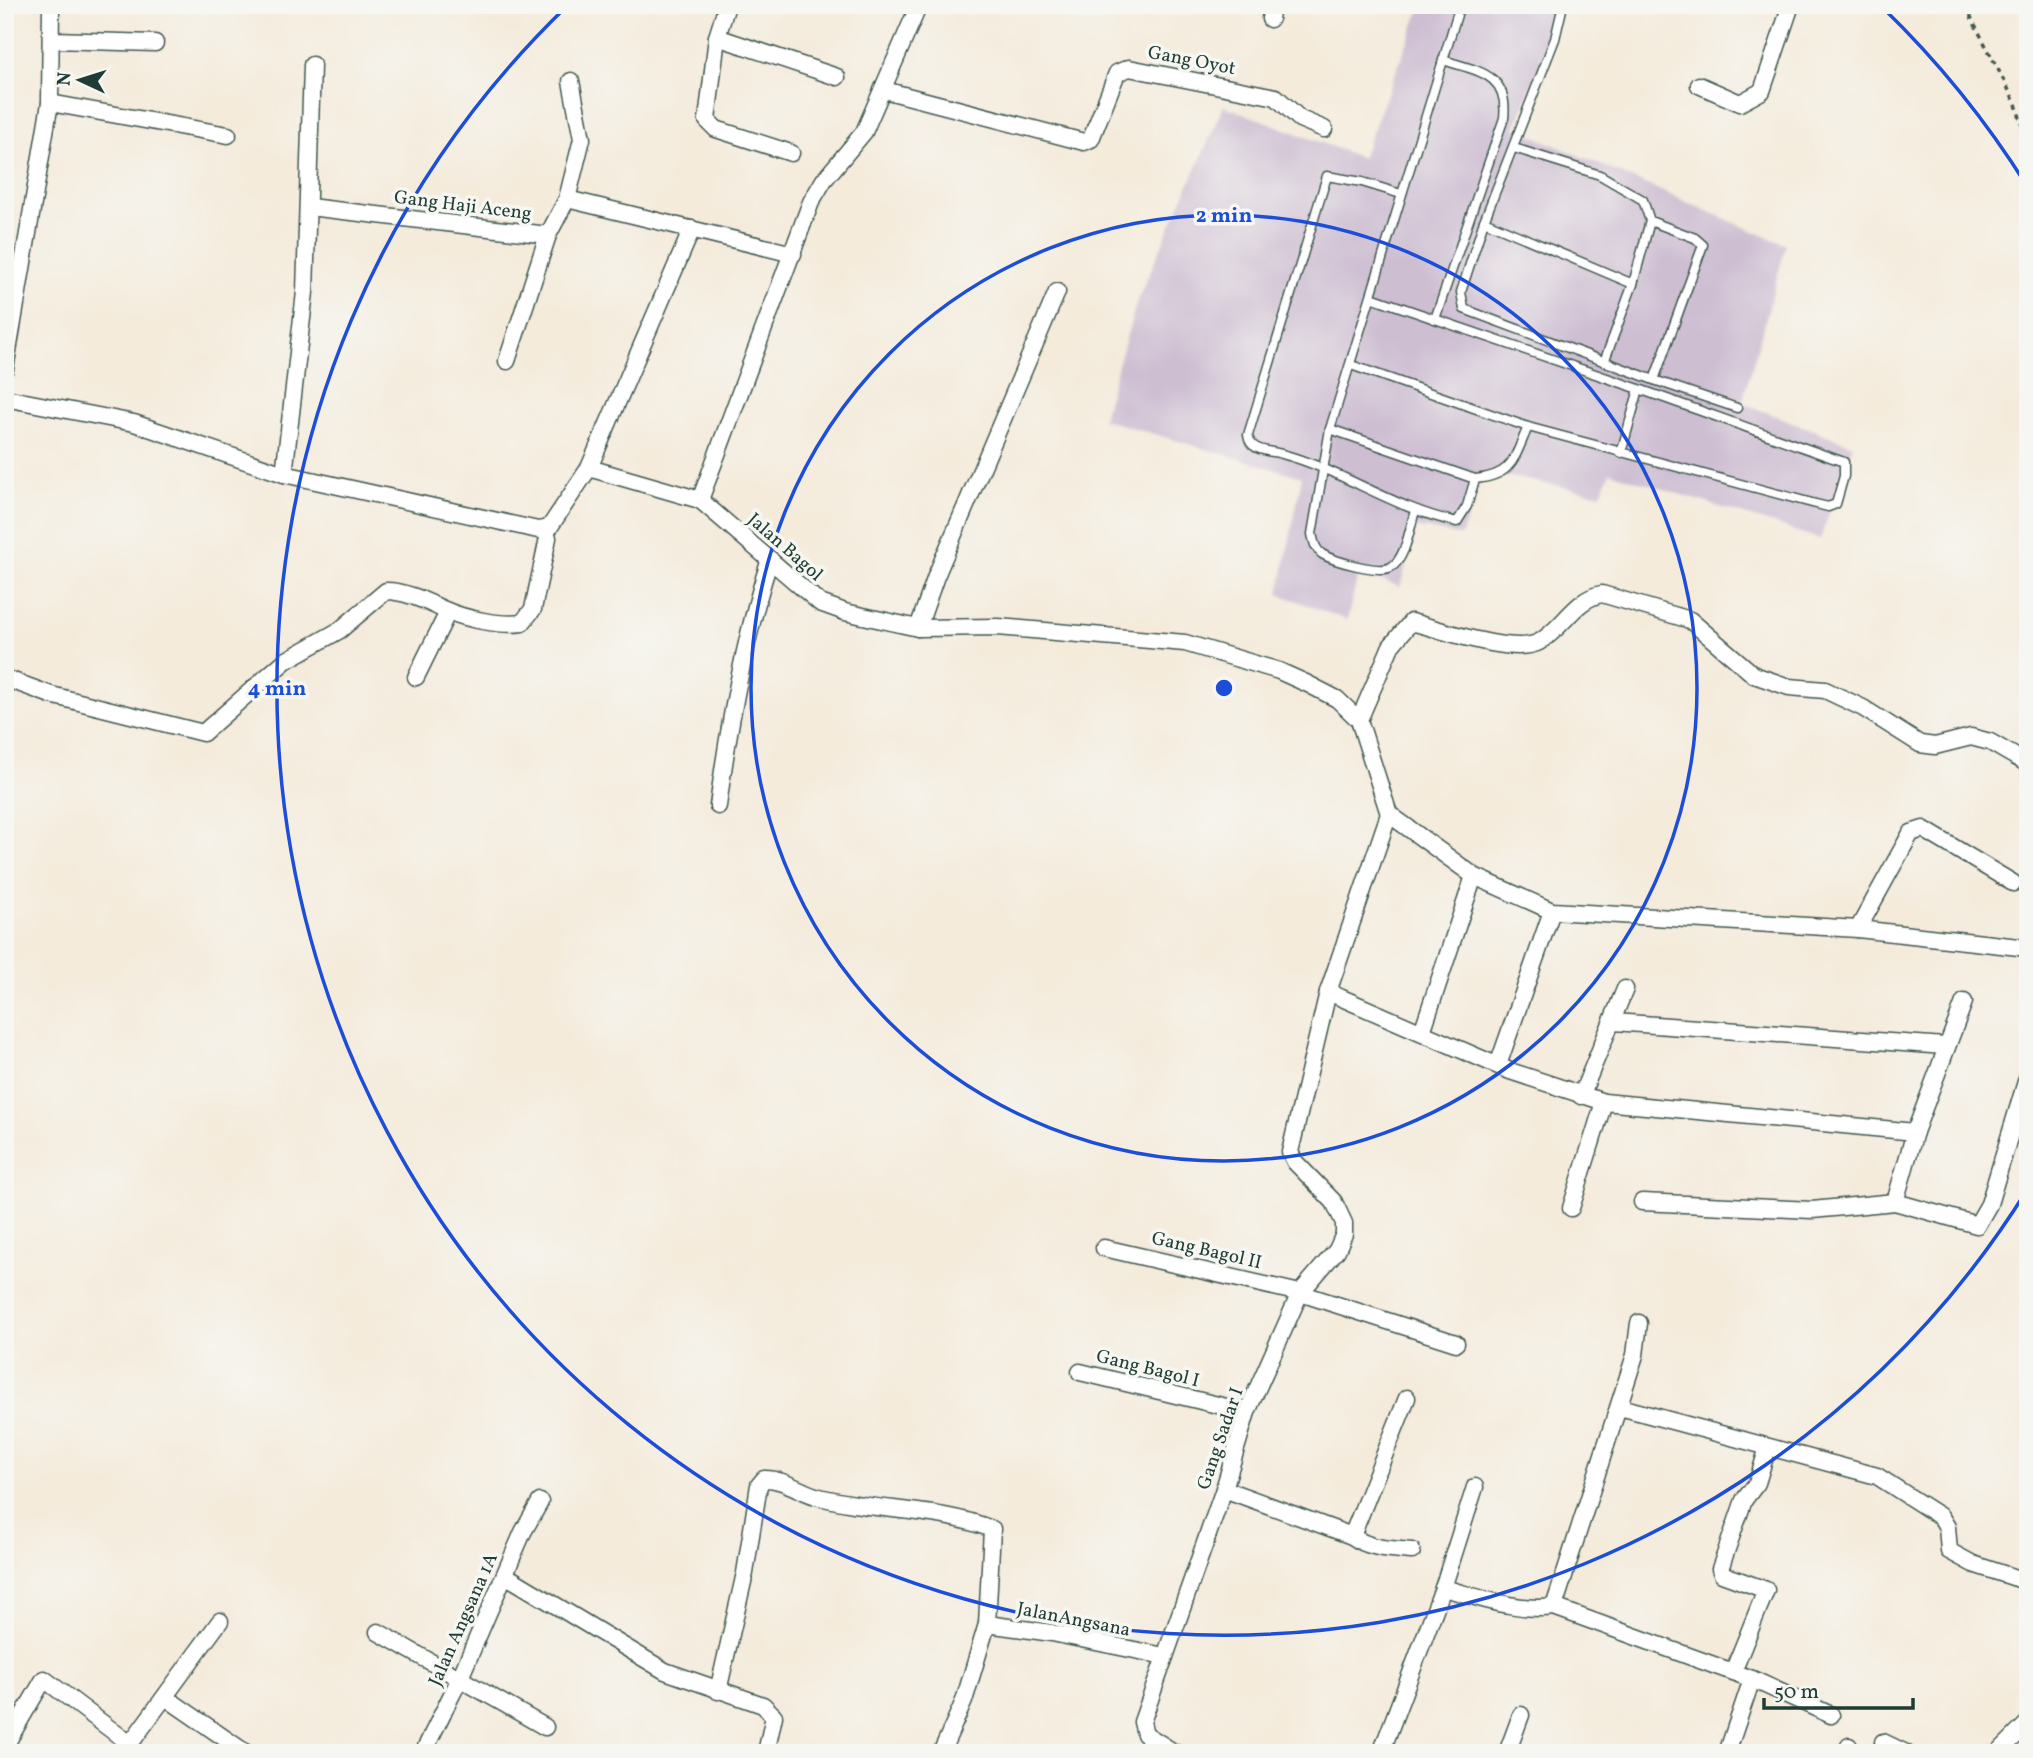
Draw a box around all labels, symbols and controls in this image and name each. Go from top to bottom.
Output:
street label: Gang Oyot [1145,40,1238,82]
north arrow [46,46,116,116]
text: N [52,71,79,87]
street label: Gang Haji Aceng [392,185,533,227]
text: 2 min [1196,202,1252,231]
street label: Jalan Bagol [741,507,828,588]
text: 4 min [248,675,306,704]
centre of rings [1212,676,1236,700]
street label: Gang Bagol II [1149,1226,1264,1276]
street label: Gang Bagol I [1093,1344,1202,1394]
street label: Gang Sadar I [1191,1384,1251,1493]
street label: Jalan Angsana 1A [423,1549,505,1691]
street label: JalanAngsana [1015,1596,1133,1644]
scale bar [1764,1667,1912,1711]
text: 50 m [1774,1678,1819,1707]

